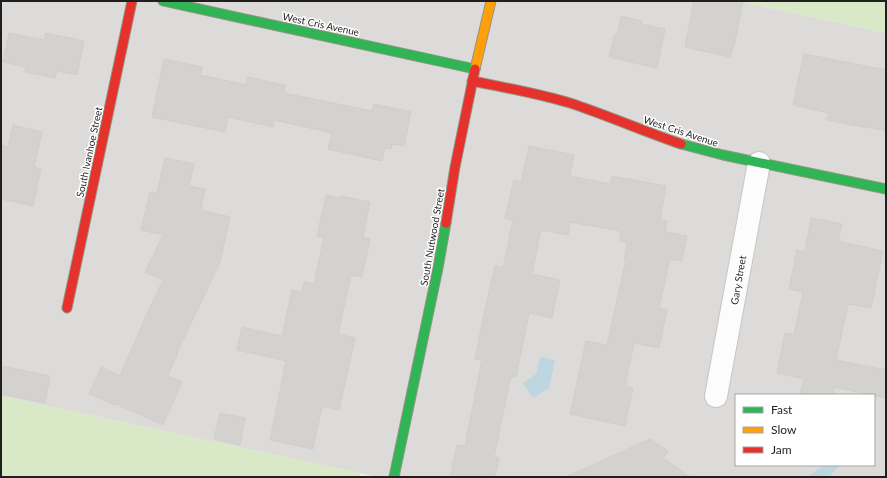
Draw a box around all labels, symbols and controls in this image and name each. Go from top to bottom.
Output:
street label: West Cris Avenue [282,10,360,38]
street label: South Ivanhoe Street [74,105,105,198]
street label: West Cris Avenue [642,113,720,149]
street label: South Nutwood Street [418,187,447,287]
street label: Gary Street [728,254,748,306]
legend [735,394,875,466]
text: Fast [771,402,793,417]
text: Slow [771,422,797,437]
text: Jam [771,442,792,457]

